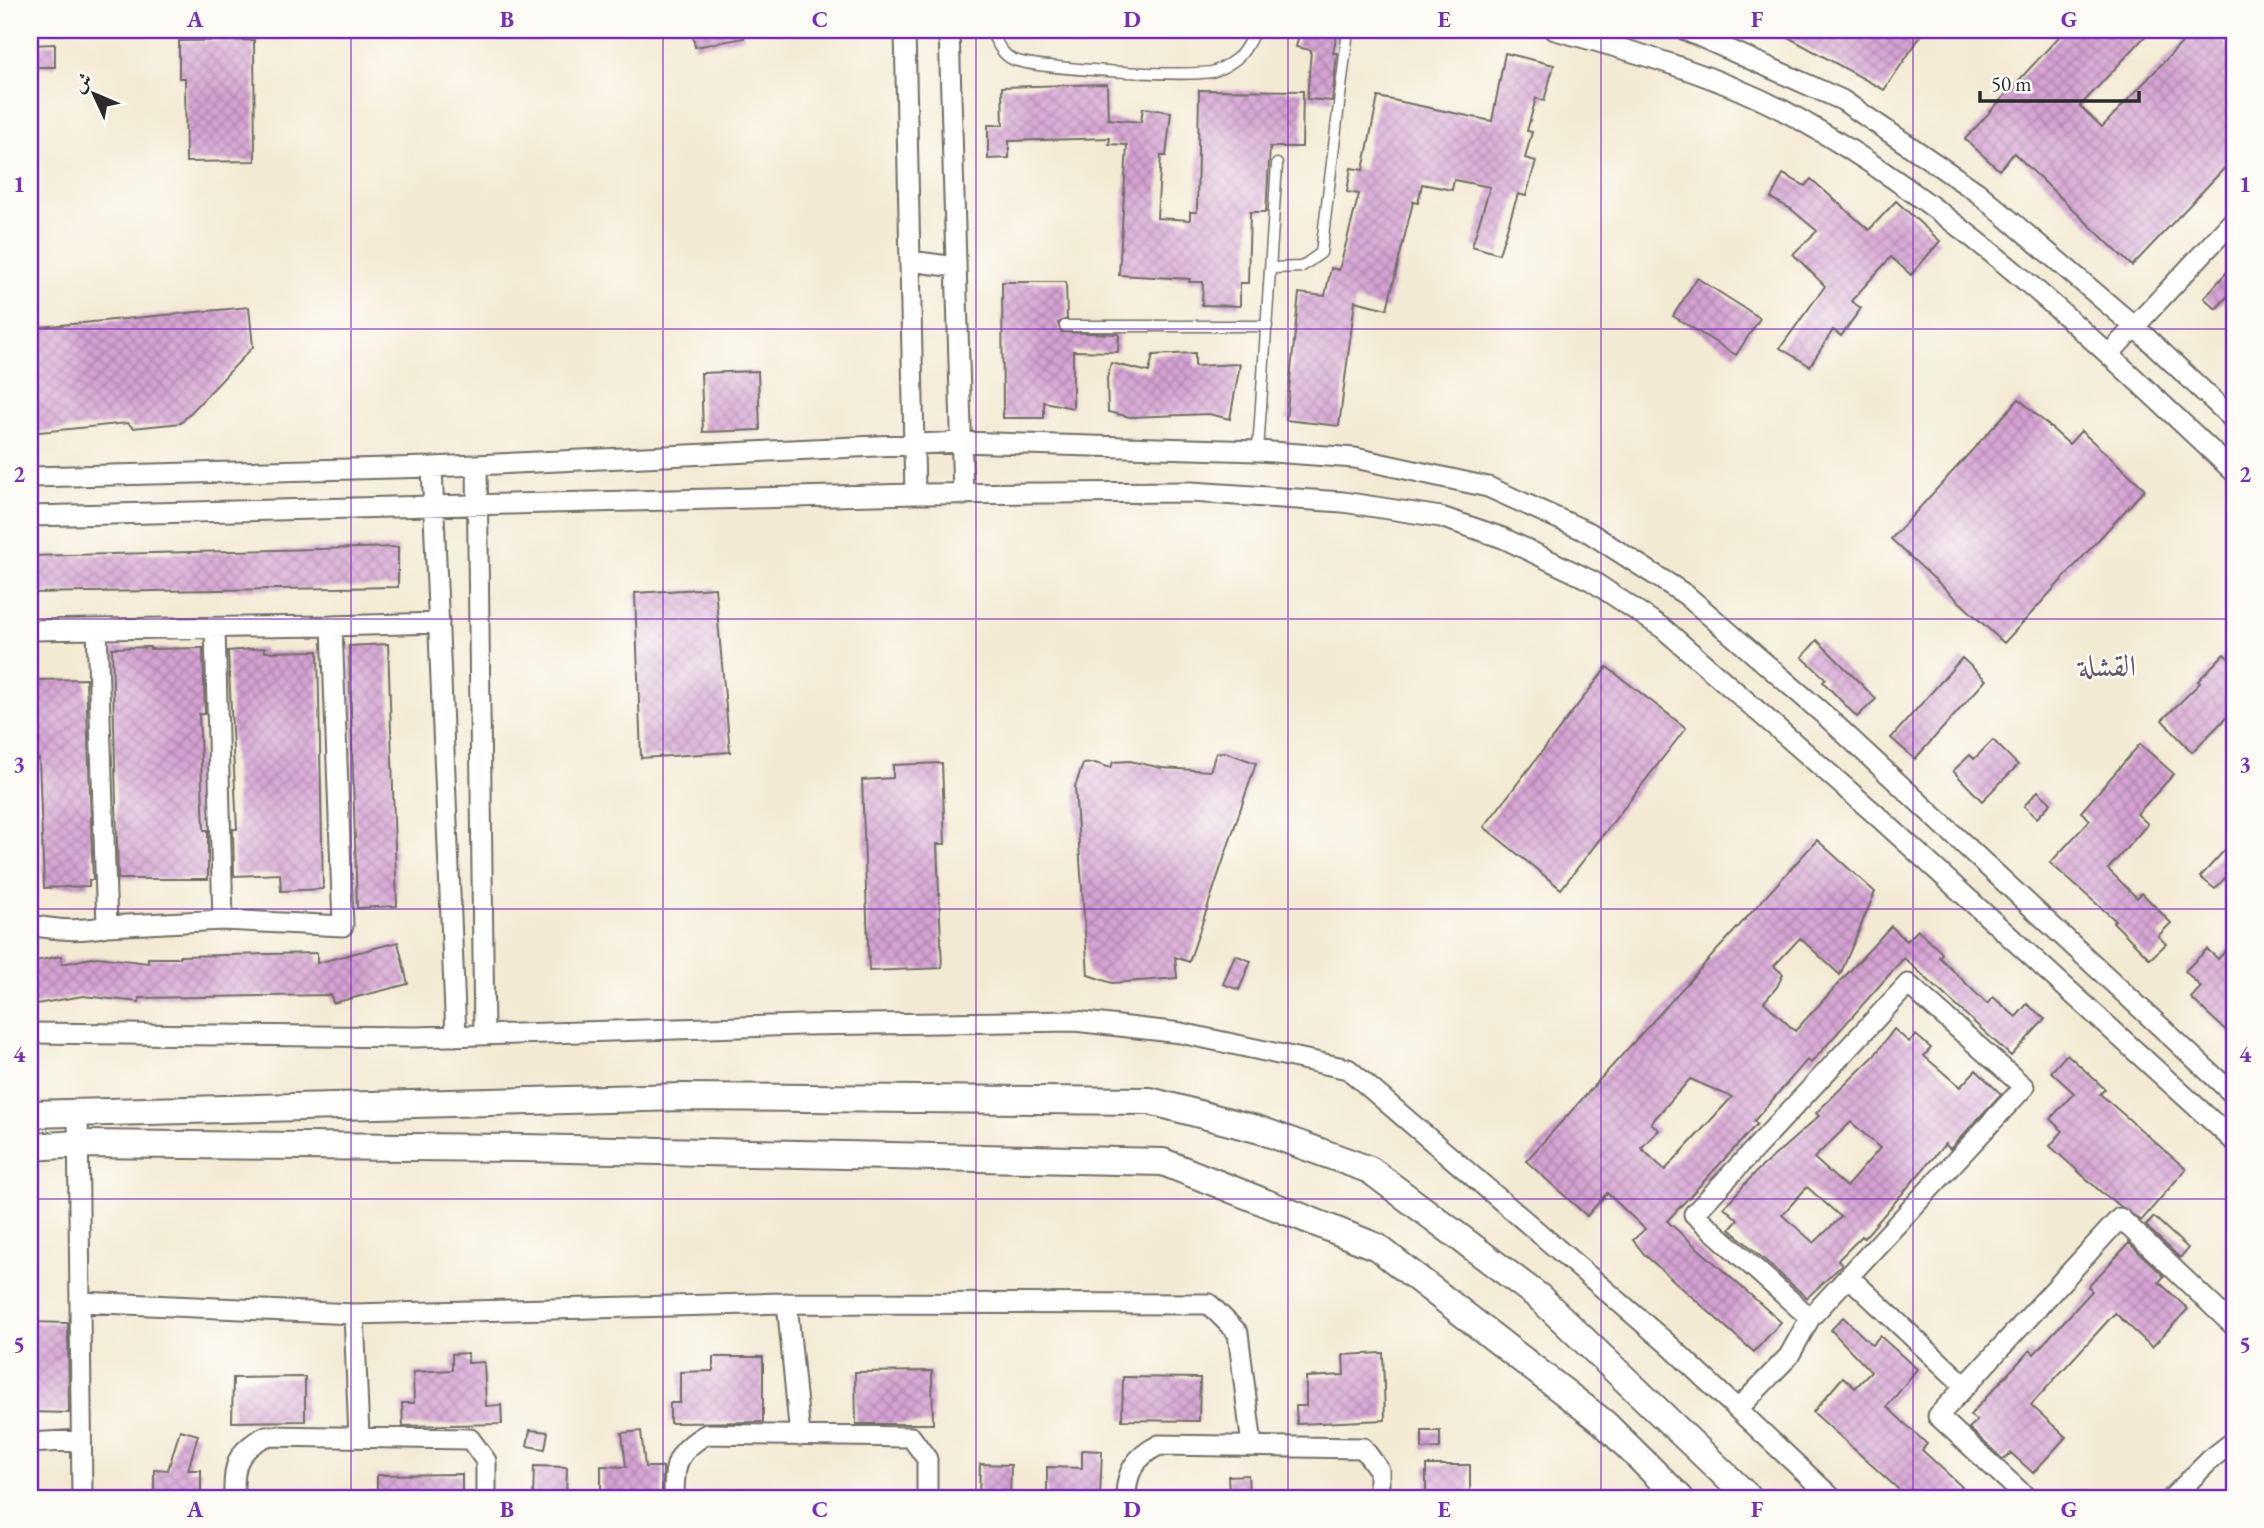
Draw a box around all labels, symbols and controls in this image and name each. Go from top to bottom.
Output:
text: A [186,4,204,34]
text: B [500,4,514,34]
text: C [812,4,828,34]
text: D [1123,4,1141,34]
text: E [1437,4,1451,34]
text: F [1751,4,1764,34]
text: G [2061,4,2077,34]
north arrow [60,60,130,130]
scale bar [1980,60,2140,104]
text: ش [67,67,98,98]
text: 50 m [1991,70,2032,97]
text: 1 [13,169,25,199]
text: 1 [2239,169,2251,199]
text: 2 [13,459,25,489]
text: 2 [2239,459,2251,489]
district label: القشلة [2076,646,2136,685]
text: 3 [13,749,25,779]
text: 3 [2239,749,2251,779]
text: 4 [13,1039,26,1069]
text: 4 [2239,1039,2252,1069]
text: 5 [13,1329,25,1359]
text: 5 [2239,1329,2251,1359]
text: A [186,1494,204,1524]
text: B [500,1494,514,1524]
text: C [812,1494,828,1524]
text: D [1123,1494,1141,1524]
text: E [1437,1494,1451,1524]
text: F [1751,1494,1764,1524]
text: G [2061,1494,2077,1524]

